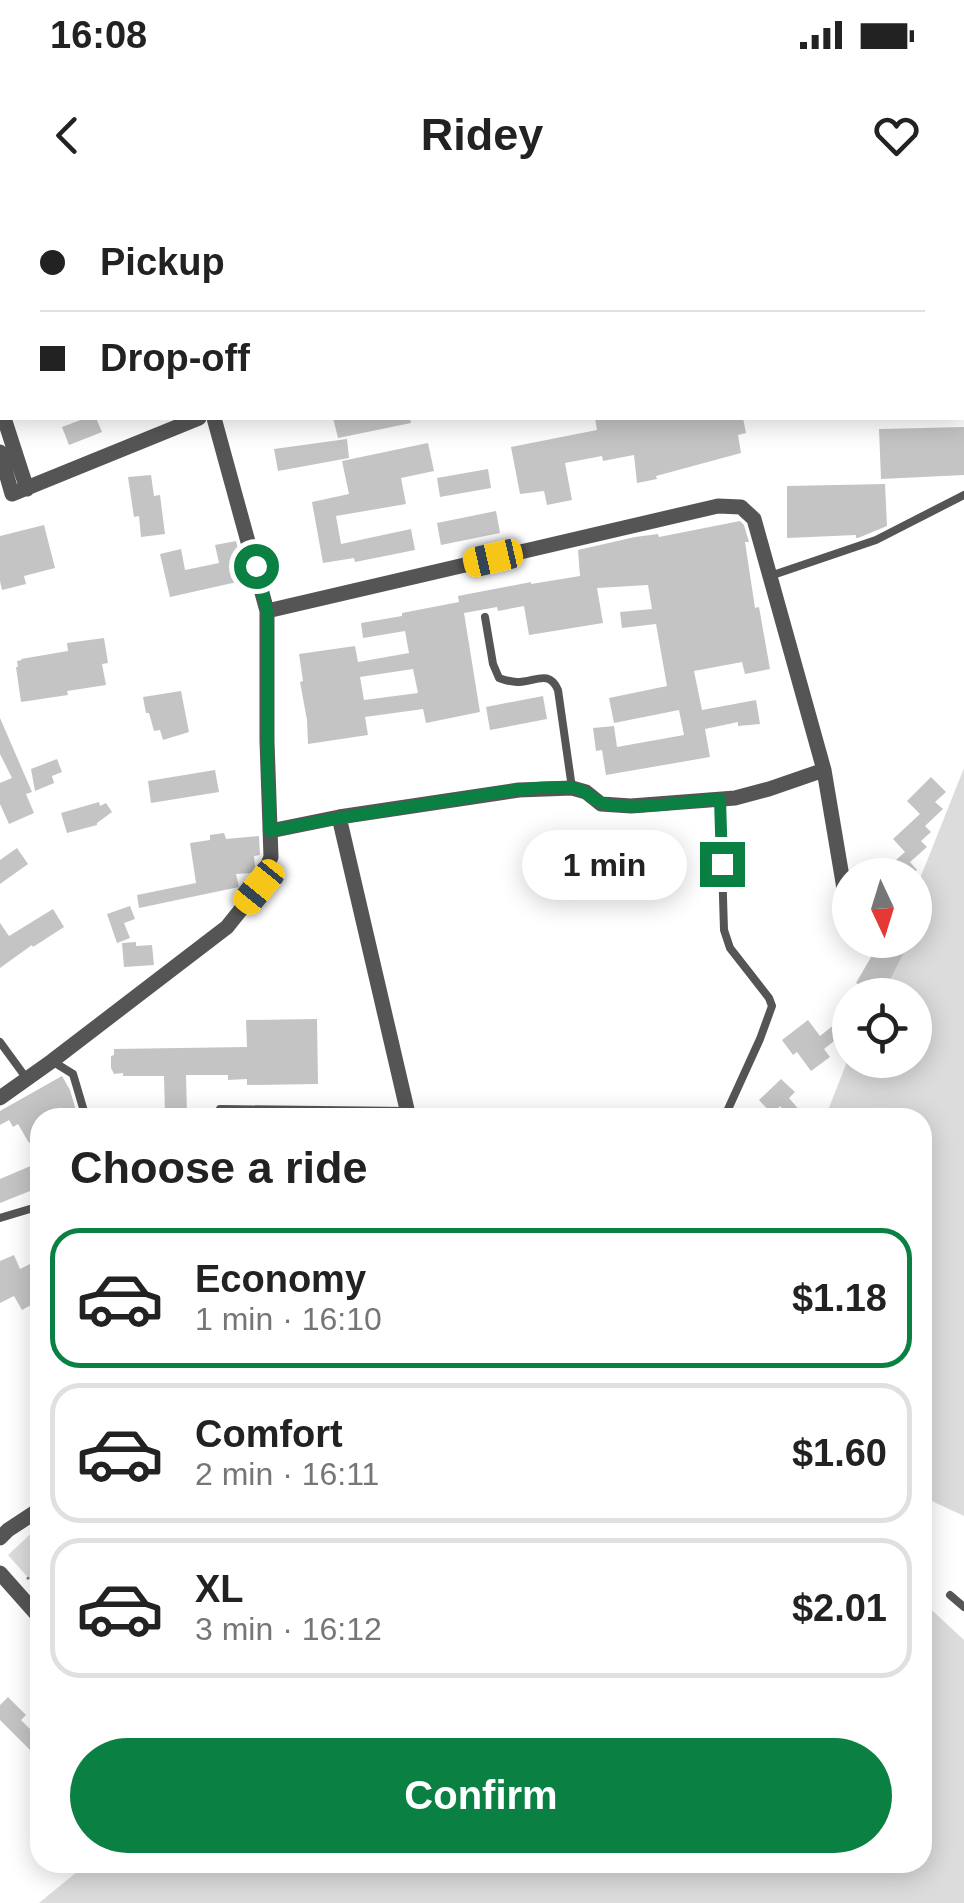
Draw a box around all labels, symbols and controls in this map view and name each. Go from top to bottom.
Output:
text: 16:08 [50,14,147,56]
icon: back [40,108,95,163]
icon: heart [869,108,924,163]
text: Ridey [421,109,543,160]
text: Pickup [100,241,225,283]
text: Drop-off [100,337,250,379]
car [460,537,526,579]
route start [234,544,279,589]
callout: 1 min [522,829,687,899]
route end [700,842,745,887]
text: 1 min [563,847,646,883]
car [228,854,290,920]
north arrow [832,858,932,958]
map controls [832,858,932,1078]
button: locate [832,978,932,1078]
text: Choose a ride [70,1142,368,1193]
icon: car [75,1253,165,1343]
text: Economy [195,1258,366,1300]
text: $1.18 [792,1277,887,1319]
text: 1 min · 16:10 [195,1301,382,1337]
icon: car [75,1408,165,1498]
text: Comfort [195,1413,343,1455]
text: $1.60 [792,1432,887,1474]
text: 2 min · 16:11 [195,1456,379,1492]
icon: car [75,1563,165,1653]
text: XL [195,1568,244,1610]
text: $2.01 [792,1587,887,1629]
text: 3 min · 16:12 [195,1611,382,1647]
button: Confirm [70,1738,892,1853]

